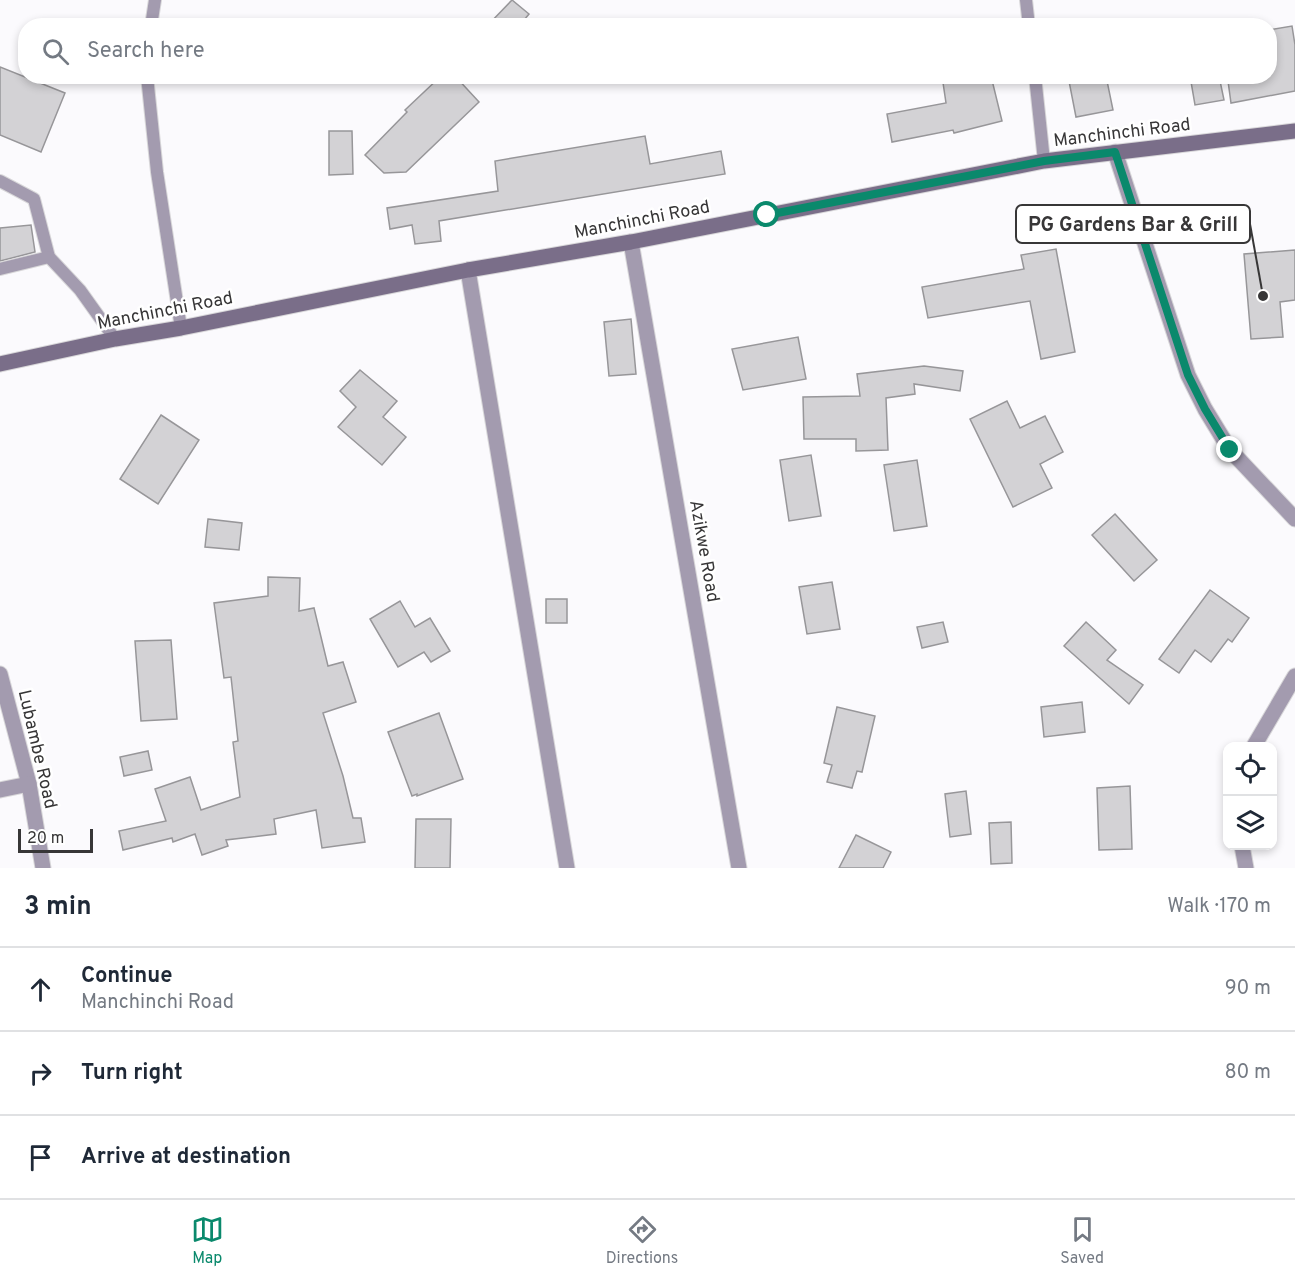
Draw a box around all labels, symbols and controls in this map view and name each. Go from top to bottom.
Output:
search box [18,18,1277,84]
icon: search [39,35,72,68]
text: Search here [87,38,205,65]
street label: Manchinchi Road [1052,114,1192,153]
street label: Manchinchi Road [572,196,712,245]
route start [753,201,779,227]
callout: PG Gardens Bar & Grill [1016,205,1250,243]
text: PG Gardens Bar & Grill [1028,213,1238,239]
street label: Manchinchi Road [95,287,235,336]
route end [1216,436,1242,462]
street label: Azikwe Road [683,498,724,604]
street label: Lubambe Road [12,688,61,811]
map controls [1223,742,1277,850]
button: locate [1223,742,1277,796]
button: layers [1223,796,1277,850]
scale bar [18,826,93,854]
text: 20 m [27,829,64,849]
text: 3 min [24,891,92,924]
text: Walk · 170 m [1167,894,1271,920]
text: Continue [81,963,172,990]
icon: ahead [24,973,57,1006]
text: 90 m [1225,976,1271,1002]
text: Manchinchi Road [81,990,234,1016]
icon: right [24,1057,57,1090]
text: Turn right [81,1060,183,1087]
text: 80 m [1225,1060,1271,1086]
icon: arrive [24,1141,57,1174]
text: Arrive at destination [81,1144,291,1171]
tab: Map [191,1213,224,1269]
tab: Directions [606,1213,678,1269]
tab: Saved [1060,1213,1104,1269]

